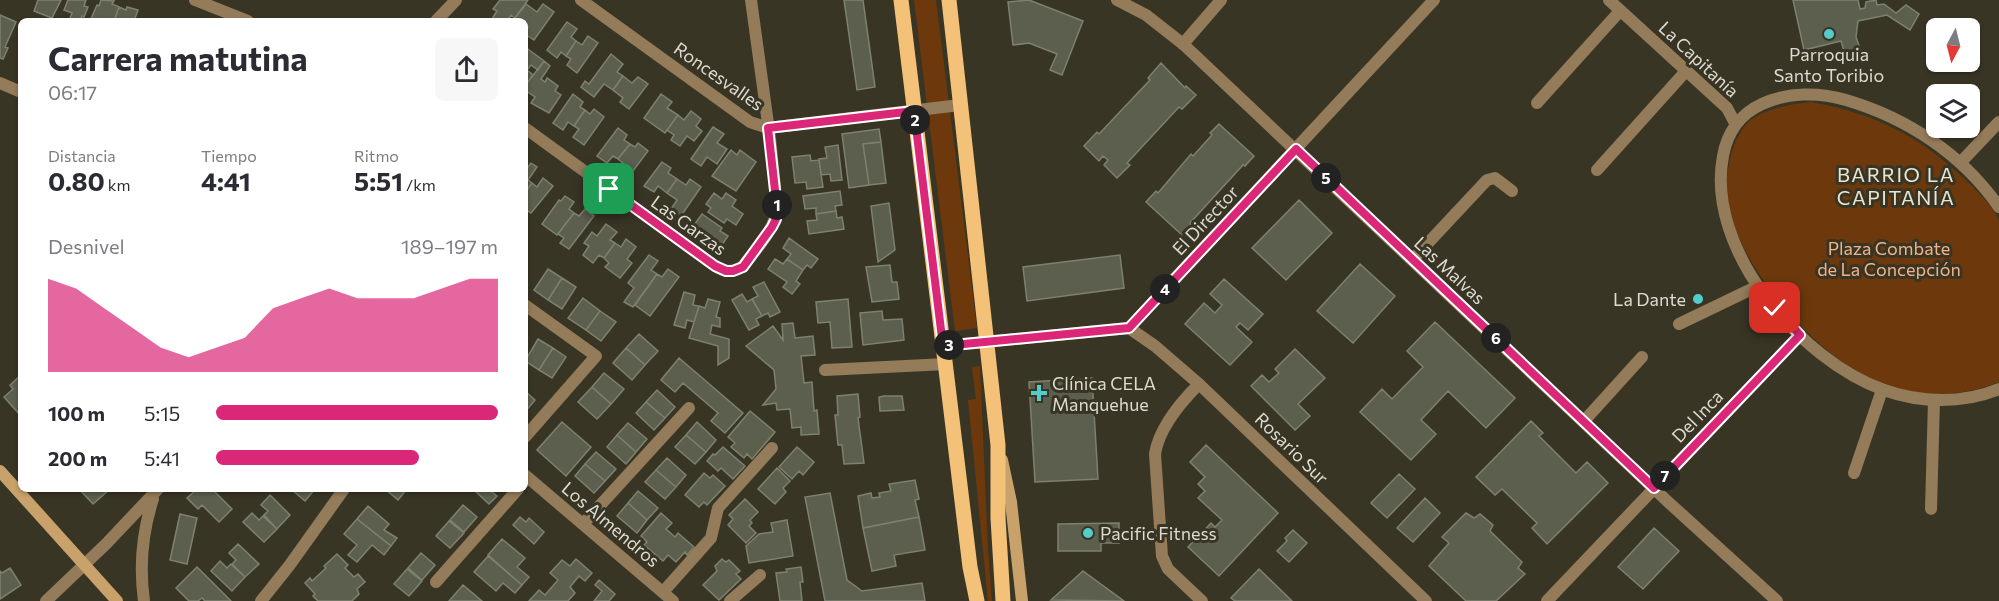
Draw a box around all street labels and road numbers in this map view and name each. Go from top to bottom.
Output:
street label: La Capitanía [1654,16,1744,102]
street label: Roncesvalles [670,37,768,115]
street label: El Director [1167,181,1243,259]
street label: Las Garzas [647,190,731,260]
street label: Las Malvas [1410,232,1490,308]
street label: Del Inca [1667,385,1727,447]
street label: Rosario Sur [1251,408,1333,488]
street label: Los Almendros [558,477,664,571]

